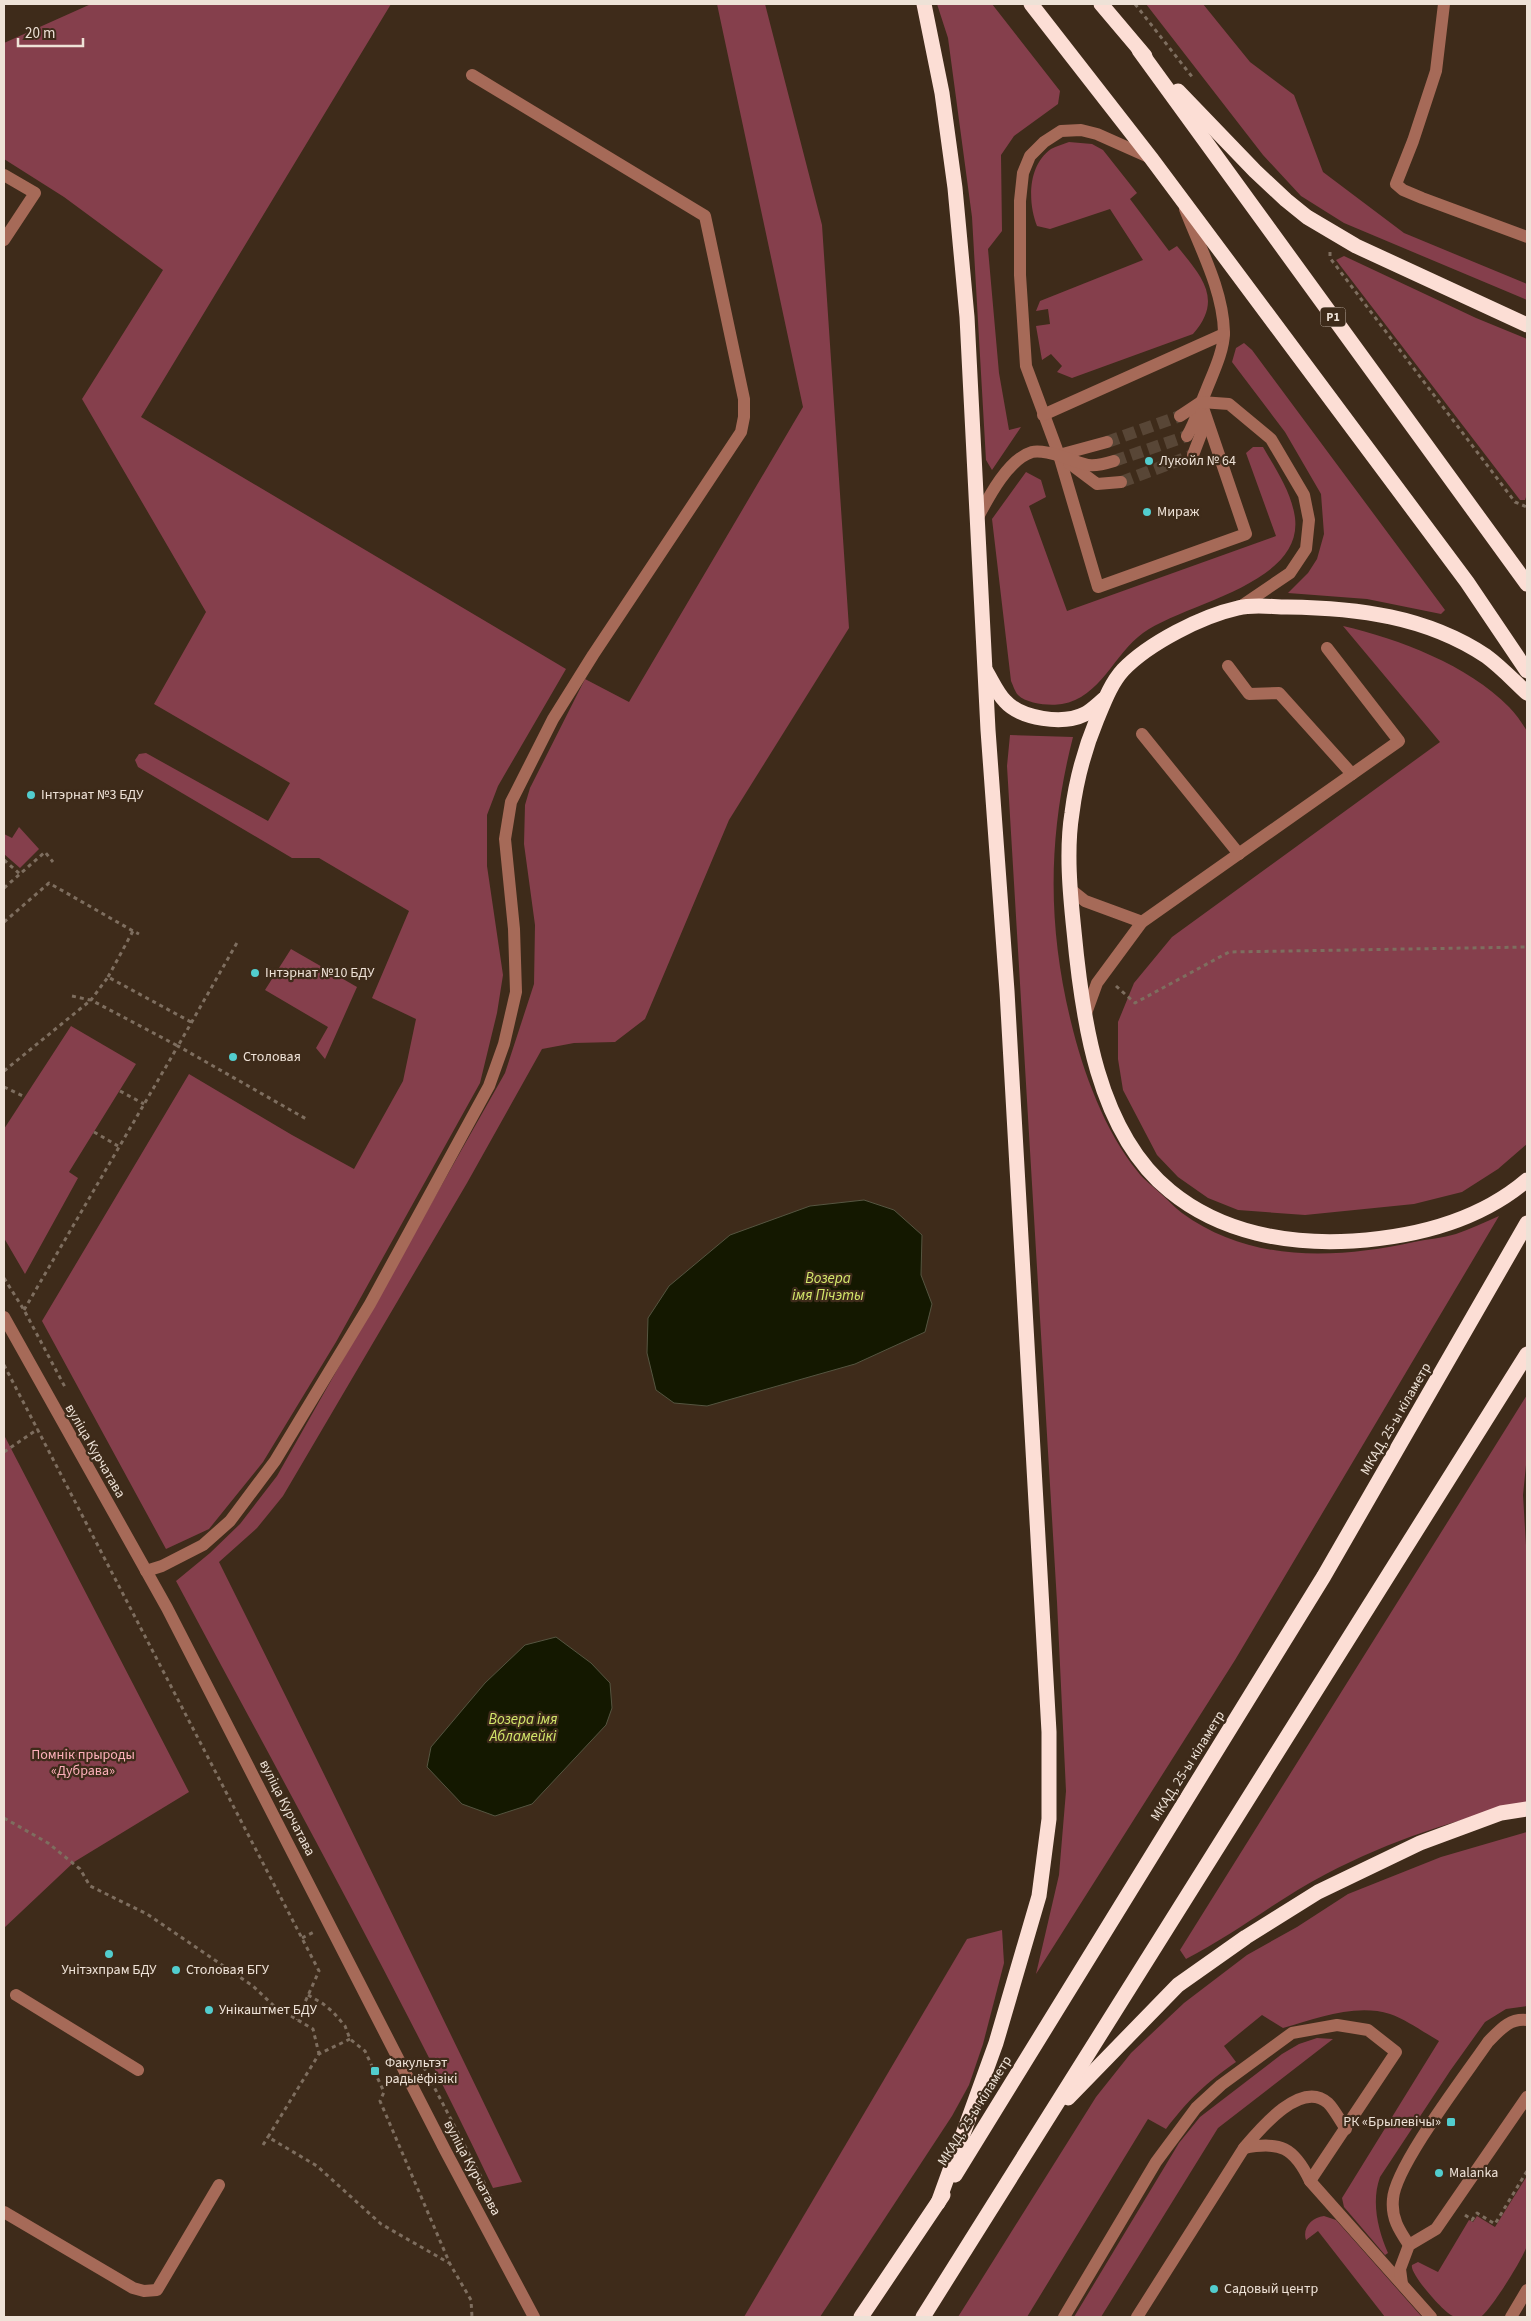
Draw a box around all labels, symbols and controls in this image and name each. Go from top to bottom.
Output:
scale bar [18,15,82,47]
text: 20 m [25,23,55,44]
road number: Р1 [1320,308,1346,326]
place label: Лукойл № 64 [1159,451,1236,471]
marker: Лукойл № 64 [1143,455,1155,467]
place label: Мираж [1157,502,1200,522]
marker: Мираж [1141,506,1153,518]
place label: Інтэрнат №3 БДУ [41,785,144,805]
marker: Інтэрнат №3 БДУ [25,789,37,801]
place label: Інтэрнат №10 БДУ [265,963,375,983]
marker: Інтэрнат №10 БДУ [249,967,261,979]
place label: Столовая [243,1047,301,1067]
marker: Столовая [227,1051,239,1063]
water label: Возера імя Пічэты [792,1268,864,1306]
street label: МКАД, 25-ы кіламетр [1356,1359,1436,1479]
street label: вуліца Курчатава [60,1400,130,1502]
street label: МКАД, 25-ы кіламетр [1146,1707,1230,1825]
water label: Возера імя Абламейкі [489,1709,557,1747]
park label: Помнік прыроды «Дубрава» [31,1745,135,1781]
street label: вуліца Курчатава [254,1756,320,1860]
marker: Унітэхпрам БДУ [103,1948,115,1960]
place label: Унітэхпрам БДУ [61,1960,157,1980]
place label: Столовая БГУ [186,1960,270,1980]
marker: Столовая БГУ [170,1964,182,1976]
place label: Унікаштмет БДУ [219,2000,318,2020]
marker: Унікаштмет БДУ [203,2004,215,2016]
street label: МКАД, 25-ы кіламетр [933,2052,1017,2170]
place label: Факультэт радыёфізікі [385,2053,457,2089]
marker: Факультэт радыёфізікі [369,2065,381,2077]
place label: РК «Брылевічы» [1343,2112,1441,2132]
marker: РК «Брылевічы» [1445,2116,1457,2128]
street label: вуліца Курчатава [438,2117,506,2219]
place label: Malanka [1449,2163,1498,2183]
marker: Malanka [1433,2167,1445,2179]
place label: Садовый центр [1224,2279,1318,2299]
marker: Садовый центр [1208,2283,1220,2295]

